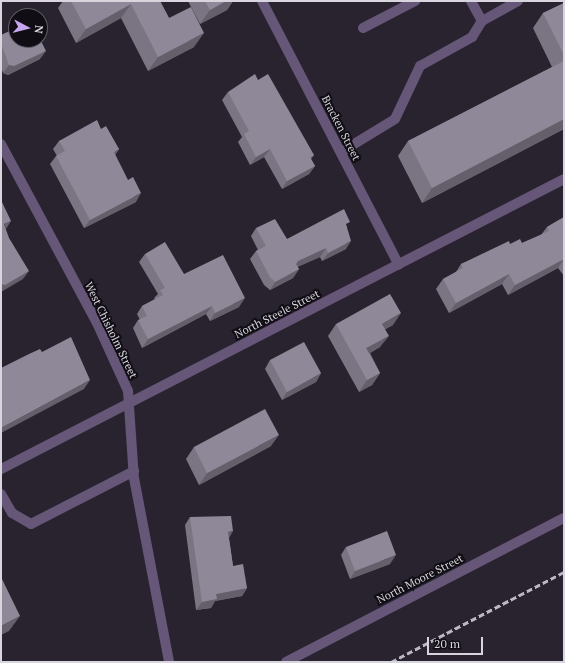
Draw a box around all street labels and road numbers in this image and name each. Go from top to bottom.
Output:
street label: Bracken Street [319,93,363,163]
street label: West Chisholm Street [82,280,140,380]
street label: North Steele Street [232,287,322,341]
street label: North Moore Street [375,552,465,606]

